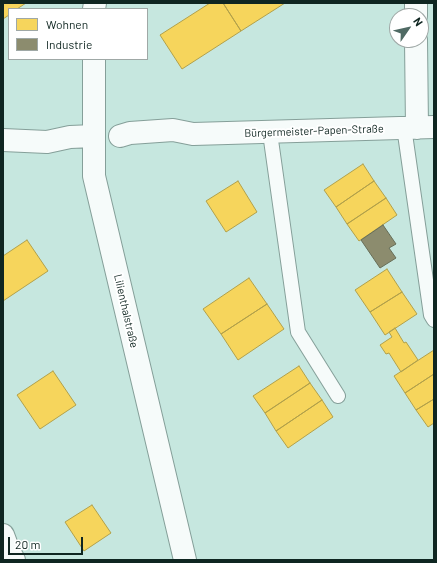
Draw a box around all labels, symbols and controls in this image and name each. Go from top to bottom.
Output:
legend [8,8,148,60]
north arrow [389,8,429,48]
text: N [411,15,426,28]
text: Wohnen [46,17,88,31]
text: Industrie [46,37,92,51]
street label: Bürgermeister-Papen-Straße [244,122,384,140]
street label: Lilienthalstraße [111,273,141,349]
scale bar [10,529,85,555]
text: 20 m [15,537,41,551]

